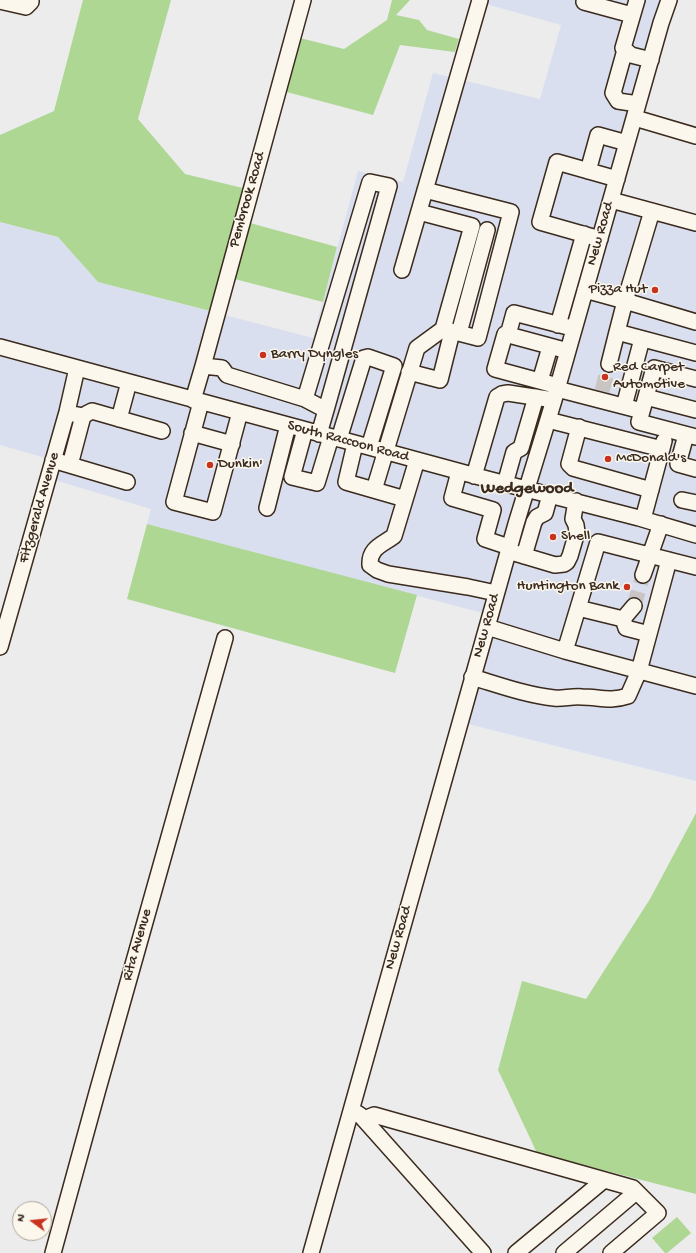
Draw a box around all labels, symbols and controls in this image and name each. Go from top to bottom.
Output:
street label: Pembrook Road [226,150,270,250]
street label: New Road [583,200,619,268]
place label: Pizza Hut [589,281,647,299]
marker: Pizza Hut [650,285,660,295]
place label: Barry Dyngles [271,346,358,364]
marker: Barry Dyngles [258,350,268,360]
place label: Red Carpet Automotive [613,359,685,394]
marker: Red Carpet Automotive [600,372,610,382]
street label: South Raccoon Road [285,417,411,467]
place label: McDonald's [616,450,686,468]
street label: Fitzgerald Avenue [16,451,64,565]
marker: McDonald's [603,454,613,464]
place label: Dunkin' [218,456,263,474]
marker: Dunkin' [205,460,215,470]
district label: Wedgewood [481,479,573,499]
place label: Shell [561,528,590,546]
marker: Shell [548,532,558,542]
place label: Huntington Bank [517,578,619,596]
marker: Huntington Bank [622,582,632,592]
street label: New Road [469,592,505,660]
street label: New Road [381,904,417,972]
street label: Rita Avenue [119,907,157,983]
north arrow [12,1201,52,1241]
text: N [15,1213,28,1223]

